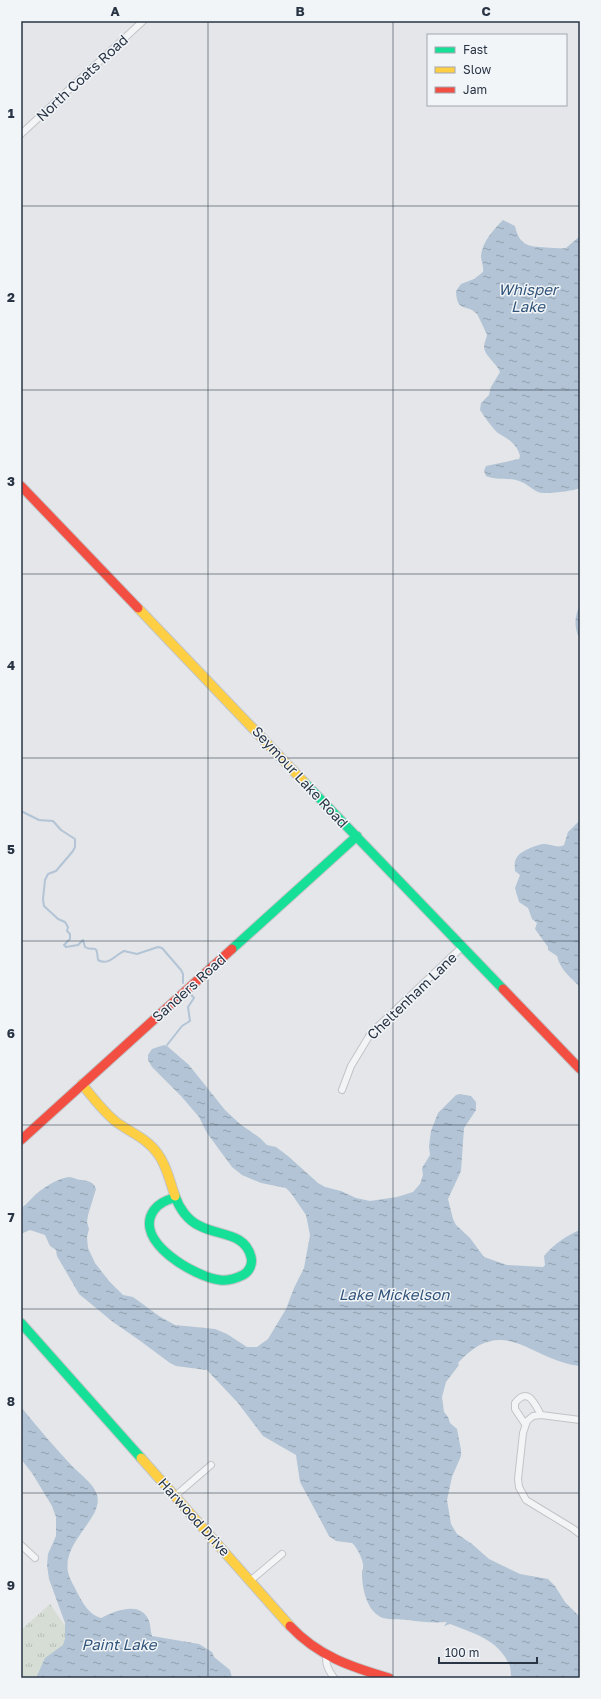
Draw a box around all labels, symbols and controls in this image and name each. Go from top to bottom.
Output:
text: A [110,3,120,19]
text: B [295,3,305,19]
text: C [481,3,491,19]
street label: North Coats Road [32,31,131,124]
legend [427,34,567,106]
text: Fast [463,42,488,57]
text: Slow [463,62,491,77]
text: Jam [463,82,487,97]
text: 1 [8,105,15,121]
water label: Whisper Lake [498,280,560,315]
text: 2 [7,289,15,305]
text: 3 [7,473,15,489]
text: 4 [7,657,15,673]
street label: Seymour Lake Road [249,722,352,831]
text: 5 [7,841,15,857]
street label: Cheltenham Lane [363,949,460,1043]
street label: Sanders Road [148,950,229,1025]
text: 6 [7,1025,15,1041]
text: 7 [7,1209,15,1225]
water label: Lake Mickelson [339,1285,450,1303]
text: 8 [7,1393,15,1409]
street label: Harwood Drive [155,1474,234,1559]
text: 9 [7,1577,15,1593]
water label: Paint Lake [81,1635,158,1653]
scale bar [439,1639,537,1665]
text: 100 m [445,1645,479,1660]

